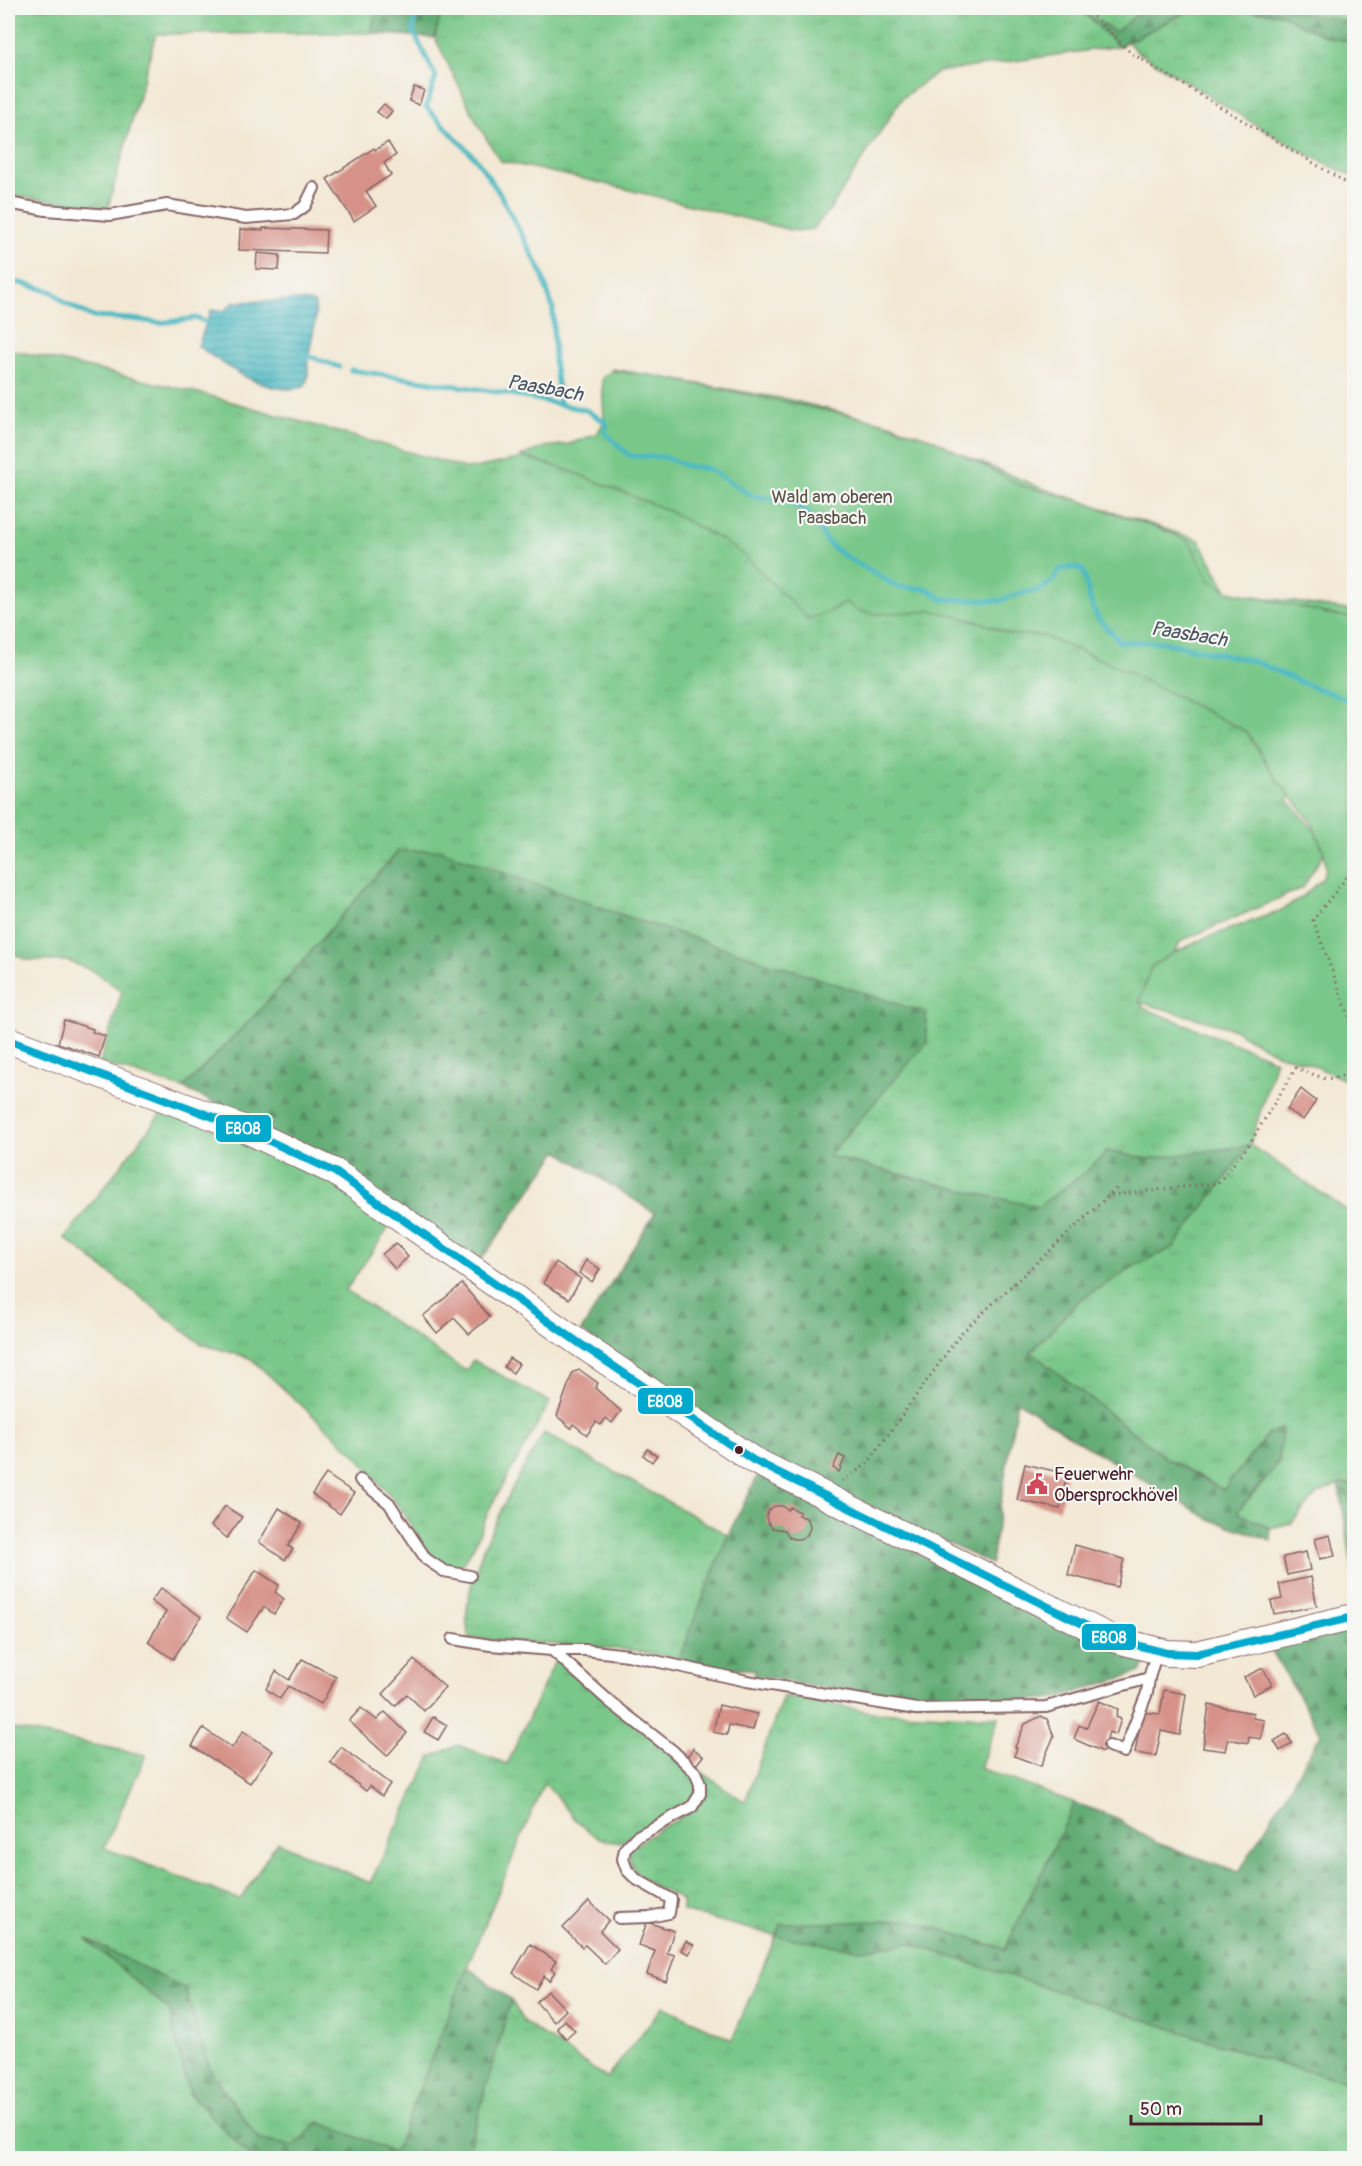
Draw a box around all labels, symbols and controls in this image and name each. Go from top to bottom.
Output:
water label: Paasbach [505,369,586,407]
park label: Wald am oberen Paasbach [771,486,893,530]
water label: Paasbach [1149,616,1230,653]
line badge: E808 [215,1114,272,1143]
text: E808 [225,1119,261,1139]
line badge: E808 [637,1387,694,1415]
text: E808 [647,1392,683,1412]
unlabelled marker [733,1444,745,1456]
place label: Feuerwehr Obersprockhövel [1054,1463,1178,1507]
public building icon: Feuerwehr Obersprockhövel [1025,1472,1049,1496]
line badge: E808 [1081,1623,1137,1651]
text: E808 [1091,1628,1127,1648]
scale bar [1131,2088,1262,2126]
text: 50 m [1140,2098,1182,2121]

